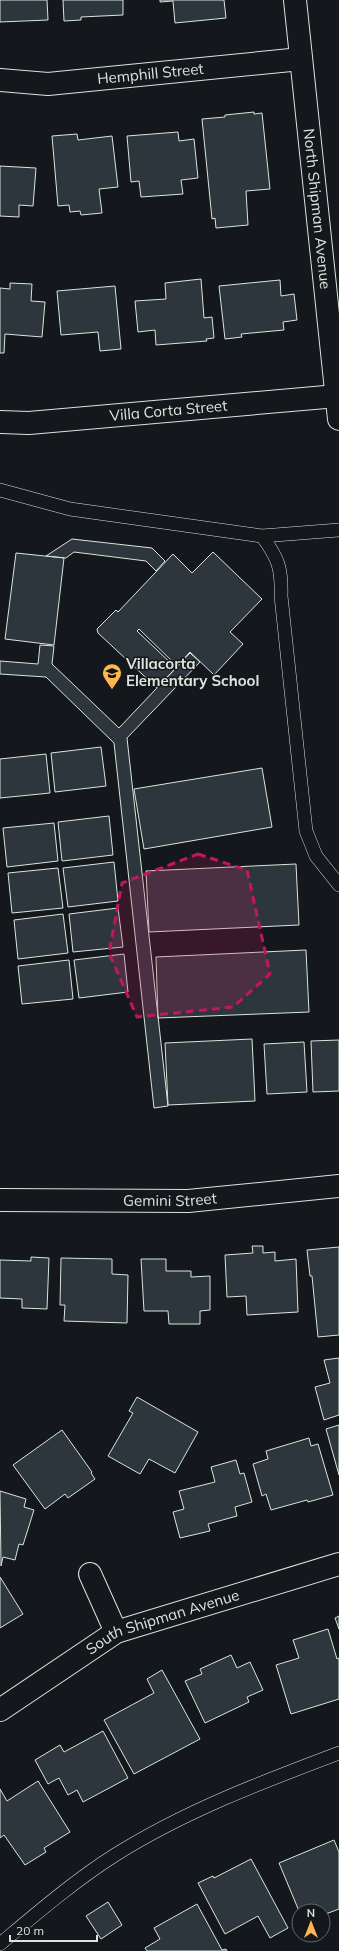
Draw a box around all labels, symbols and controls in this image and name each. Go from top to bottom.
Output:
street label: Hemphill Street [96,59,204,88]
street label: North Shipman Avenue [300,127,335,290]
street label: Villa Corta Street [109,396,228,425]
place label: Villacorta Elementary School [125,654,259,690]
school or university icon: Villacorta Elementary School [101,662,123,690]
street label: Gemini Street [123,1188,218,1210]
street label: South Shipman Avenue [82,1585,242,1658]
north arrow [291,1903,331,1943]
text: N [307,1906,315,1920]
scale bar [10,1917,97,1943]
text: 20 m [16,1923,44,1938]

